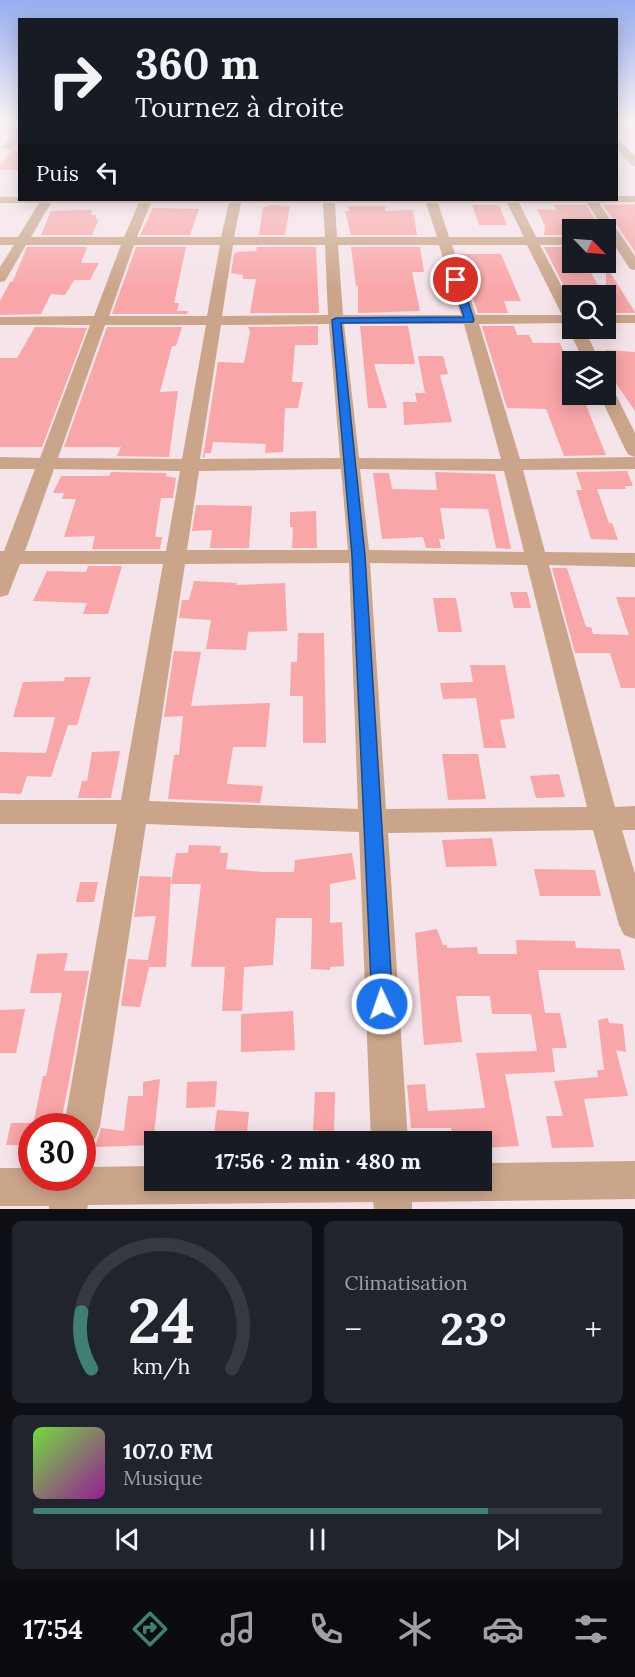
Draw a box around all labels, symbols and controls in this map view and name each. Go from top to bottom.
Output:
text: 360 m [135,37,259,91]
icon: right [36,42,114,120]
text: Tournez à droite [135,90,344,124]
icon: left [91,156,124,189]
text: Puis [36,159,79,187]
north arrow [562,219,616,273]
map controls [562,219,616,405]
pin [430,254,481,305]
icon: arrive [439,263,472,296]
button: search [562,285,616,339]
button: layers [562,351,616,405]
position arrow [350,972,414,1036]
speed limit sign: 30 [18,1113,96,1191]
text: 17:56 · 2 min · 480 m [215,1147,421,1175]
text: Climatisation [345,1270,468,1295]
text: 24 [128,1280,195,1360]
text: 23° [440,1300,506,1357]
text: − [345,1308,362,1350]
text: + [584,1308,602,1350]
text: km/h [133,1352,191,1380]
text: 107.0 FM [123,1437,213,1465]
text: Musique [123,1465,202,1490]
icon: previous [111,1523,144,1556]
icon: pause [301,1523,334,1556]
icon: next [491,1523,524,1556]
icon: directions [129,1608,171,1650]
icon: music [217,1608,259,1650]
icon: phone [305,1608,347,1650]
icon: climate [394,1608,436,1650]
icon: car [482,1608,524,1650]
icon: filters [570,1608,612,1650]
text: 17:54 [23,1612,83,1646]

